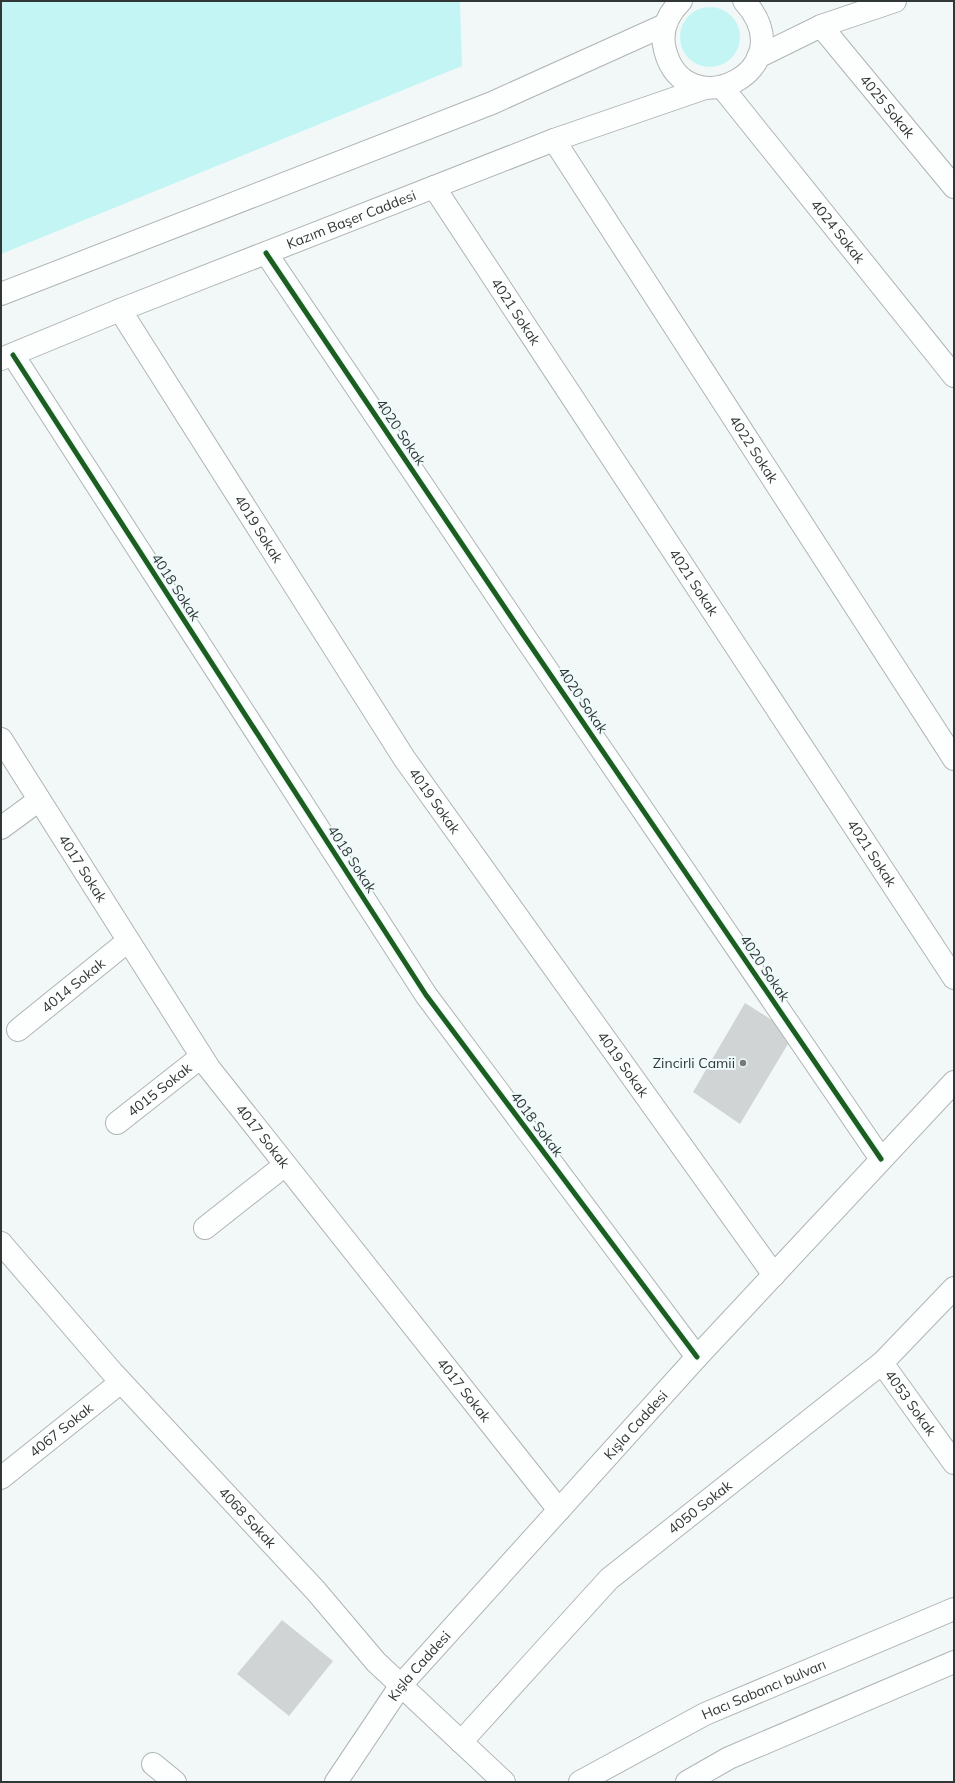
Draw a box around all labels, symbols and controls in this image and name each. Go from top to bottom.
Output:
street label: 4025 Sokak [856,71,919,142]
street label: Kazım Başer Caddesi [284,186,419,253]
street label: 4024 Sokak [807,196,869,267]
street label: 4021 Sokak [487,274,545,349]
street label: 4020 Sokak [372,395,430,469]
street label: 4022 Sokak [725,412,783,487]
street label: 4019 Sokak [231,492,287,567]
street label: 4021 Sokak [665,545,723,620]
street label: 4018 Sokak [148,550,205,625]
street label: 4020 Sokak [554,663,612,737]
street label: 4019 Sokak [405,764,465,838]
street label: 4021 Sokak [843,816,901,891]
street label: 4018 Sokak [324,822,381,897]
street label: 4017 Sokak [55,831,111,906]
street label: 4020 Sokak [736,931,794,1005]
street label: 4014 Sokak [38,954,109,1016]
street label: 4019 Sokak [593,1028,653,1101]
place label: Zincirli Camii [653,1054,735,1072]
street label: 4015 Sokak [124,1058,196,1120]
marker: Zincirli Camii [738,1058,748,1068]
street label: 4018 Sokak [507,1088,568,1161]
street label: 4017 Sokak [232,1100,294,1172]
street label: 4017 Sokak [433,1354,495,1426]
street label: 4053 Sokak [881,1366,941,1440]
street label: Kışla Caddesi [600,1387,672,1463]
street label: 4067 Sokak [26,1398,97,1461]
street label: 4050 Sokak [664,1476,736,1538]
street label: 4068 Sokak [215,1483,281,1552]
street label: Kışla Caddesi [384,1627,454,1704]
street label: Hacı Sabancı bulvarı [699,1655,829,1723]

